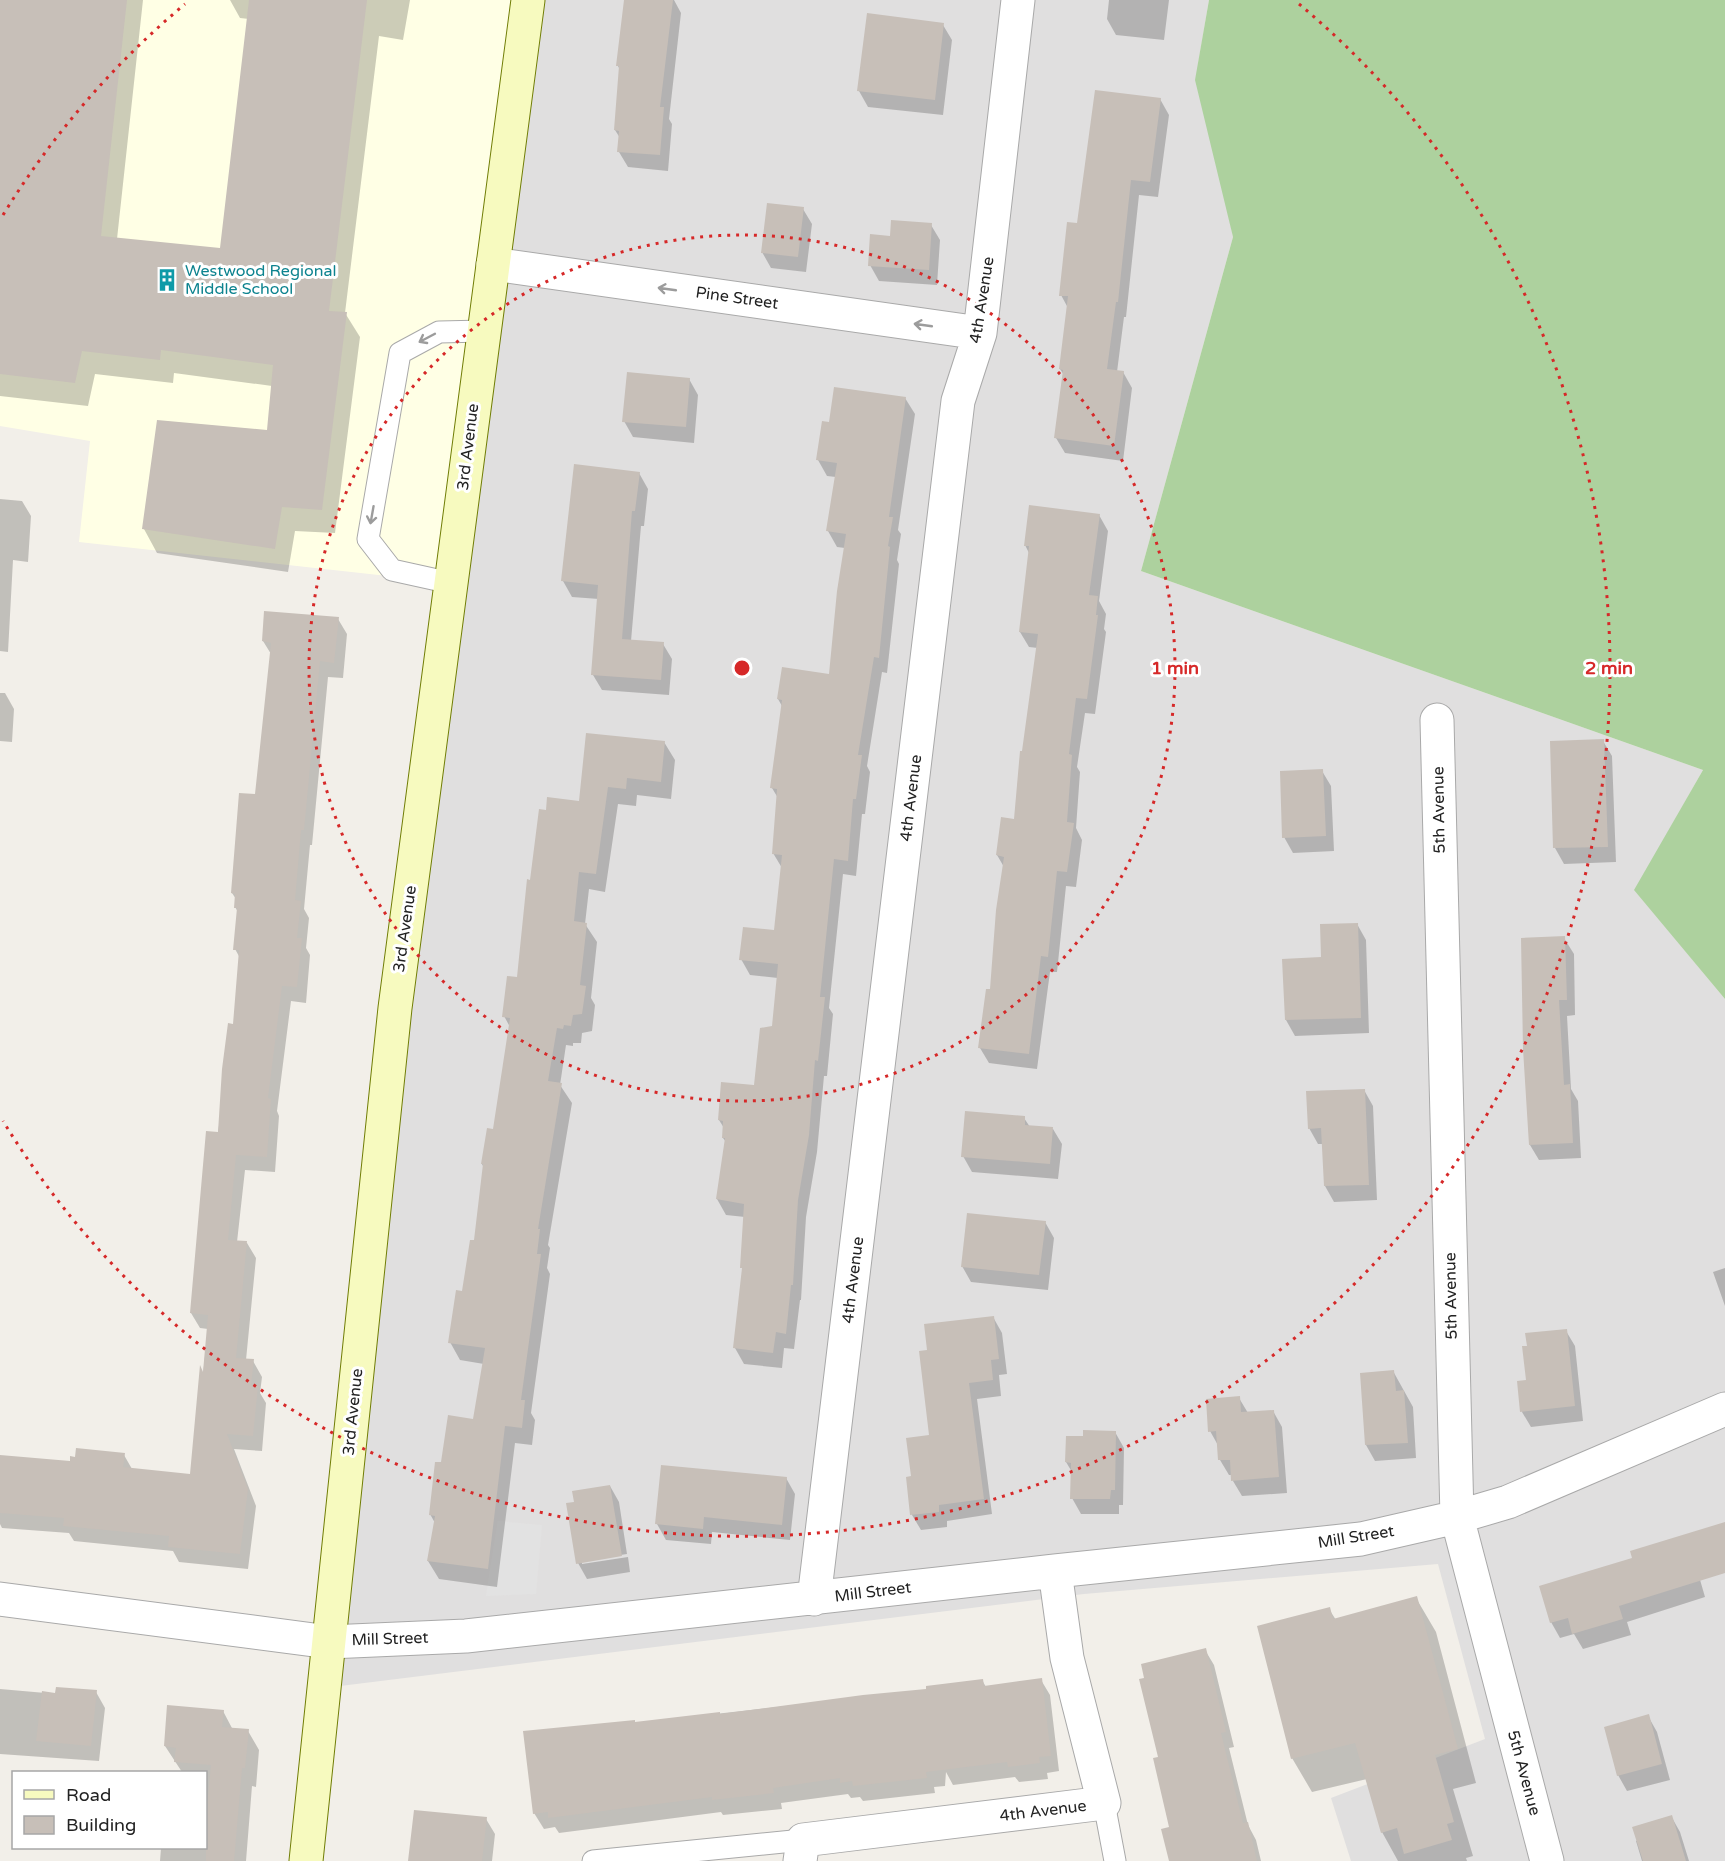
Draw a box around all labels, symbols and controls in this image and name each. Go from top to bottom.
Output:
street label: 4th Avenue [965,255,999,345]
place label: Westwood Regional Middle School [185,261,336,299]
building icon: Westwood Regional Middle School [154,267,180,293]
street label: Pine Street [694,282,780,314]
one-way arrow [658,283,677,294]
one-way arrow [913,319,933,330]
one-way arrow [419,332,436,344]
street label: 3rd Avenue [453,402,483,492]
one-way arrow [366,504,377,524]
text: 1 min [1151,657,1199,679]
text: 2 min [1585,657,1633,679]
centre of rings [732,658,752,678]
street label: 4th Avenue [896,753,926,843]
street label: 5th Avenue [1428,766,1450,854]
street label: 3rd Avenue [389,884,421,974]
street label: 4th Avenue [838,1235,868,1325]
street label: 5th Avenue [1440,1252,1462,1340]
street label: 3rd Avenue [338,1367,368,1457]
street label: Mill Street [1316,1521,1396,1553]
street label: Mill Street [833,1577,913,1607]
street label: Mill Street [351,1628,429,1650]
street label: 5th Avenue [1503,1728,1545,1818]
legend [12,1771,207,1849]
text: Road [66,1784,111,1806]
street label: 4th Avenue [998,1796,1088,1826]
text: Building [66,1814,136,1836]

